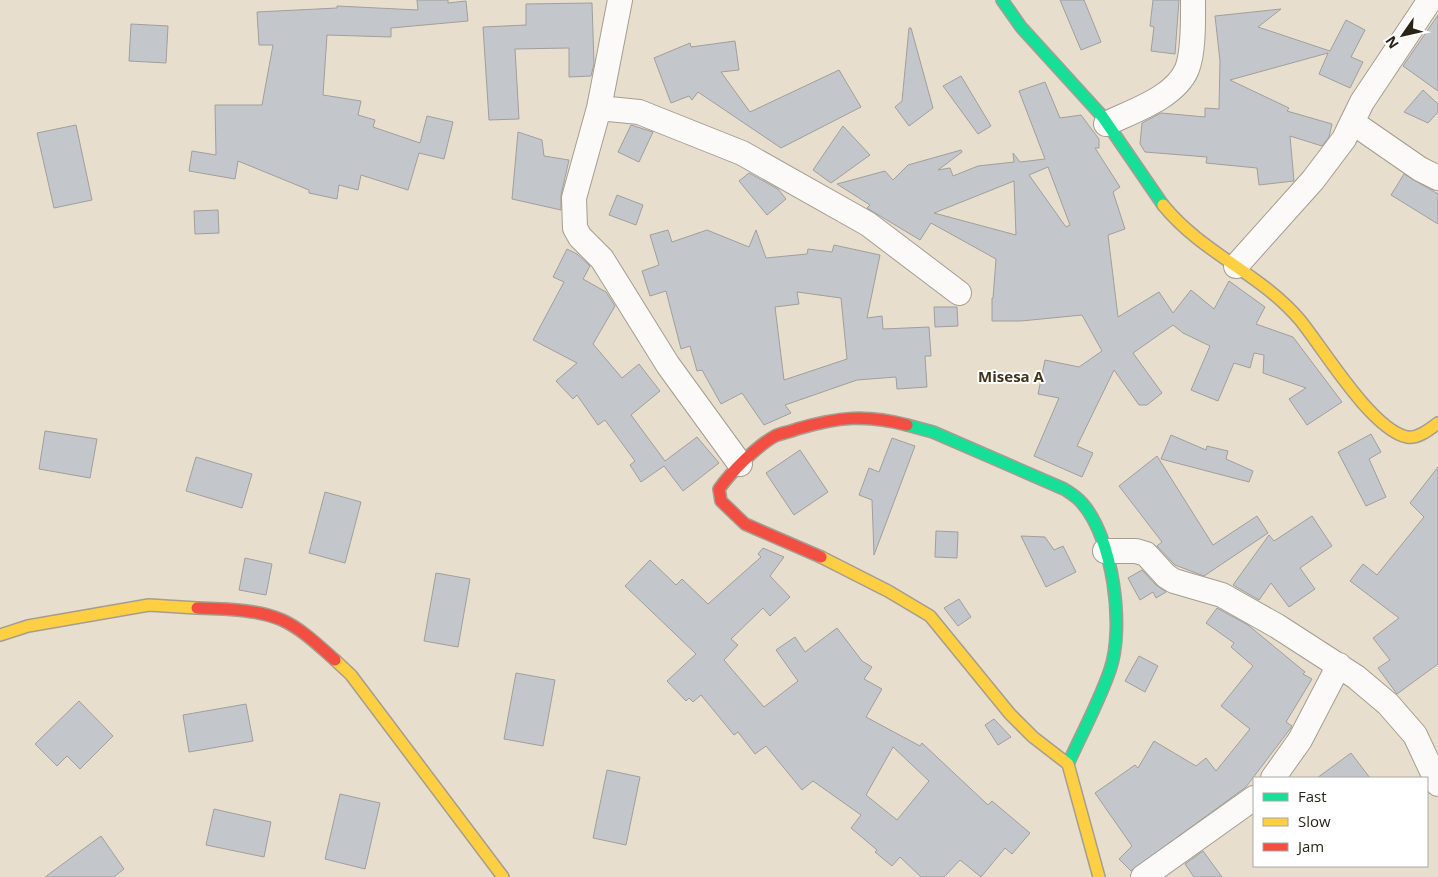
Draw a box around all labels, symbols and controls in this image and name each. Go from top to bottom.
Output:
north arrow [1378,10,1428,60]
text: N [1381,33,1403,53]
district label: Misesa A [978,366,1045,386]
legend [1253,777,1428,867]
text: Fast [1298,786,1327,806]
text: Slow [1298,811,1331,831]
text: Jam [1296,836,1324,856]

